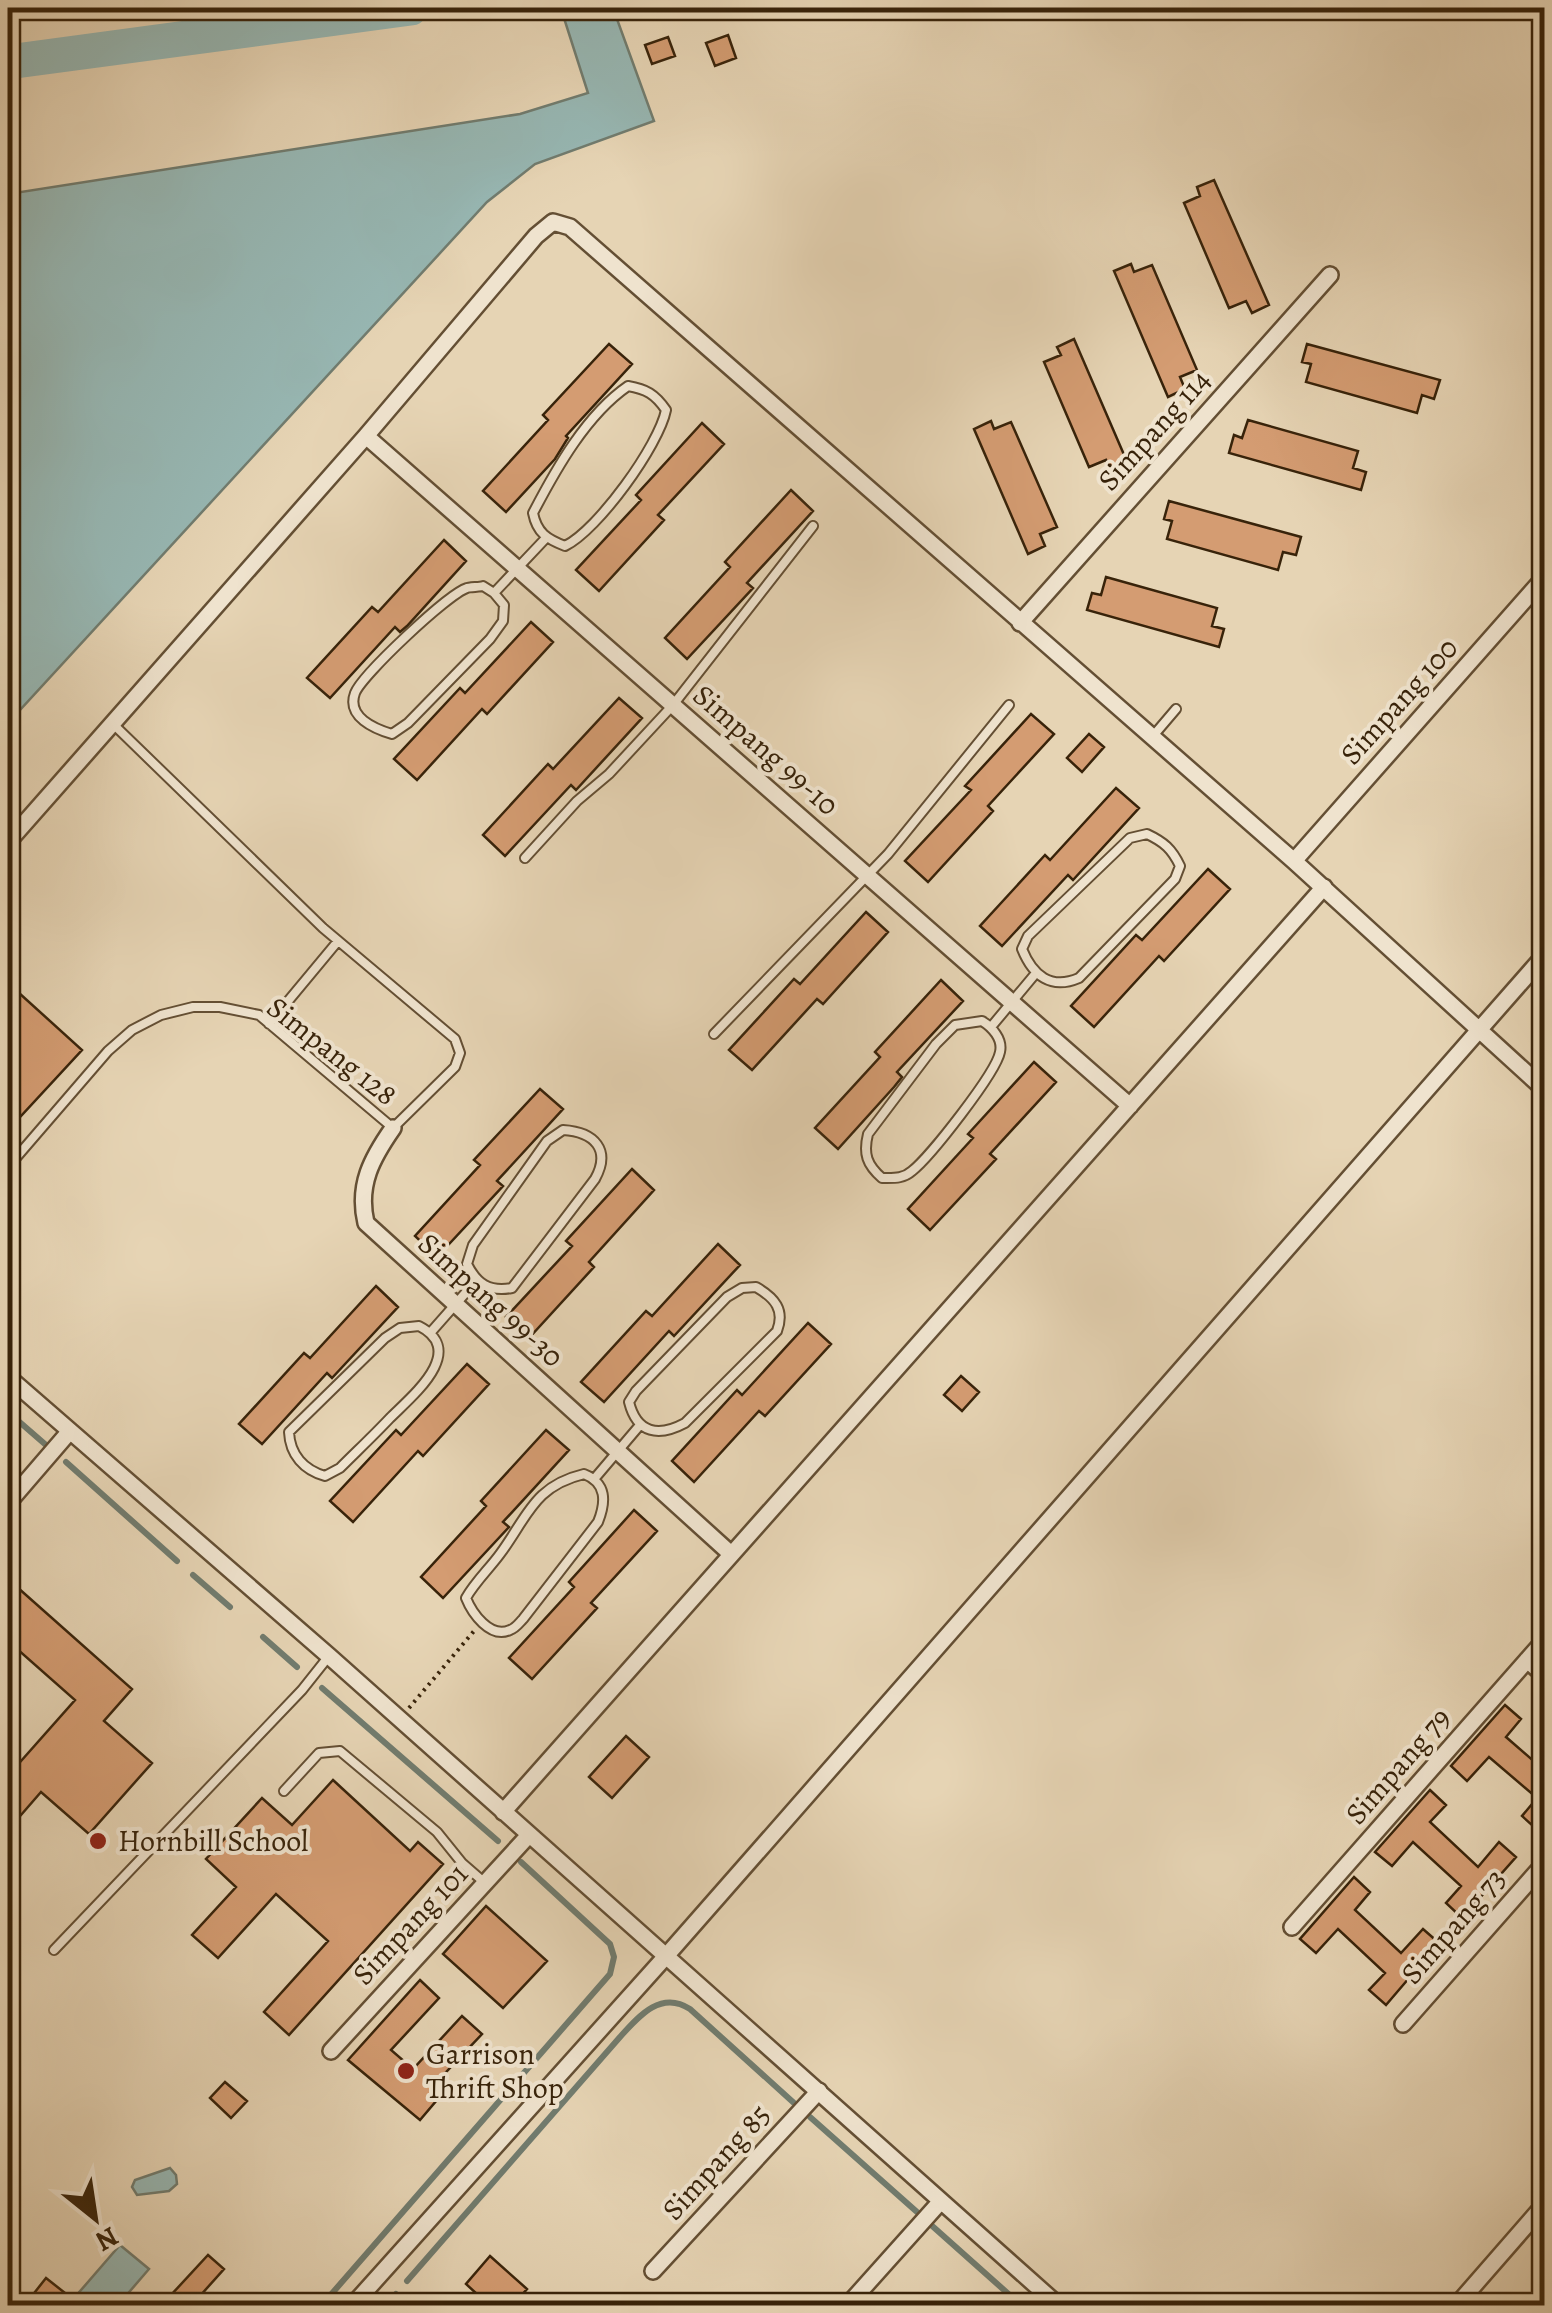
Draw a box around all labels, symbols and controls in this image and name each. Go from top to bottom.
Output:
street label: Simpang 114 [1089,361,1219,499]
street label: Simpang 100 [1331,629,1467,773]
street label: Simpang 99-10 [685,675,847,825]
street label: Simpang 128 [258,987,406,1115]
street label: Simpang 99-30 [409,1224,573,1376]
street label: Simpang 79 [1336,1699,1460,1833]
place label: Hornbill School [118,1821,308,1861]
marker: Hornbill School [87,1830,109,1852]
street label: Simpang 101 [343,1854,477,1994]
street label: Simpang 73 [1392,1860,1514,1992]
place label: Garrison Thrift Shop [426,2034,564,2108]
marker: Garrison Thrift Shop [395,2060,417,2082]
street label: Simpang 85 [653,2095,779,2229]
north arrow [45,2168,145,2268]
text: N [89,2217,125,2260]

